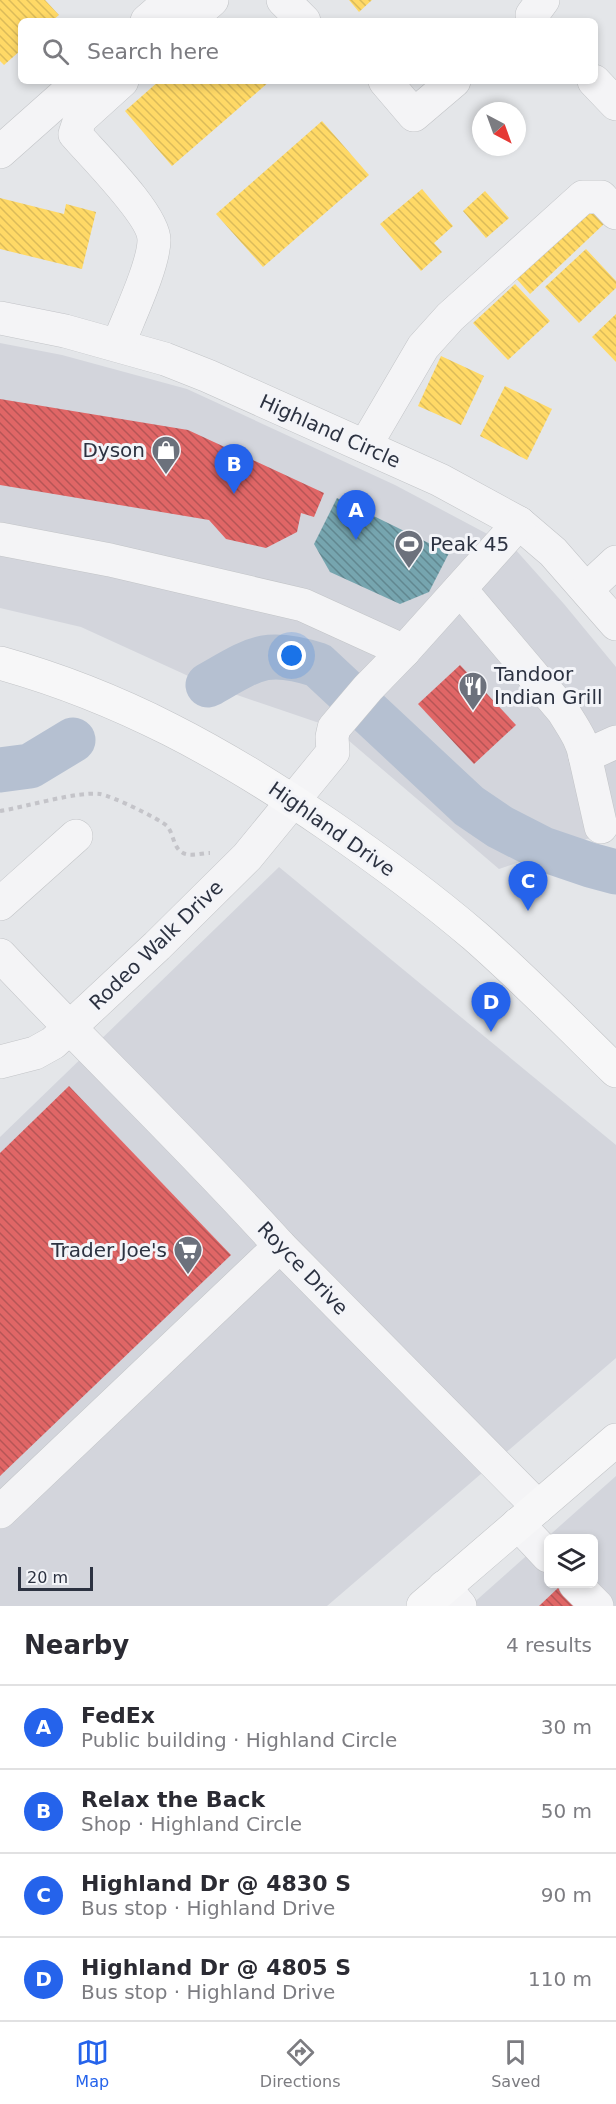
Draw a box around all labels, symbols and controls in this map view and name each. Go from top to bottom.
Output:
search box [18,18,598,84]
icon: search [39,35,72,68]
text: Search here [87,39,219,64]
north arrow [472,102,526,156]
street label: Highland Circle [256,389,404,473]
shop icon: Dyson [150,434,182,476]
place label: Dyson [82,438,145,462]
pin: B [214,444,254,494]
pin: A [336,490,376,540]
sports icon: Peak 45 [393,528,425,570]
place label: Peak 45 [430,532,509,556]
your location [277,641,306,670]
place label: Tandoor Indian Grill [493,662,603,709]
restaurant icon: Tandoor Indian Grill [457,670,489,712]
street label: Highland Drive [264,776,400,882]
pin: C [508,862,548,911]
street label: Rodeo Walk Drive [84,875,228,1015]
pin: D [472,982,510,1032]
street label: Royce Drive [253,1216,353,1320]
supermarket icon: Trader Joe's [172,1234,204,1276]
place label: Trader Joe's [50,1238,167,1262]
map controls [544,1534,598,1588]
button: layers [544,1534,598,1588]
scale bar [18,1564,93,1592]
text: 20 m [27,1568,68,1587]
text: Nearby [24,1630,129,1660]
text: 4 results [506,1633,592,1657]
text: FedEx [81,1703,155,1728]
text: A [36,1715,51,1739]
text: 30 m [541,1715,592,1739]
text: Public building · Highland Circle [81,1728,397,1752]
text: Relax the Back [81,1787,265,1812]
text: B [36,1799,51,1823]
text: 50 m [541,1799,592,1823]
text: Shop · Highland Circle [81,1812,302,1836]
text: Highland Dr @ 4830 S [81,1871,351,1896]
text: C [36,1883,51,1907]
text: 90 m [541,1883,592,1907]
text: Bus stop · Highland Drive [81,1896,335,1920]
text: Highland Dr @ 4805 S [81,1955,351,1980]
text: D [35,1967,52,1991]
text: 110 m [528,1967,592,1991]
text: Bus stop · Highland Drive [81,1980,335,2004]
tab: Map [75,2036,109,2091]
tab: Directions [260,2036,340,2091]
tab: Saved [491,2036,541,2091]

